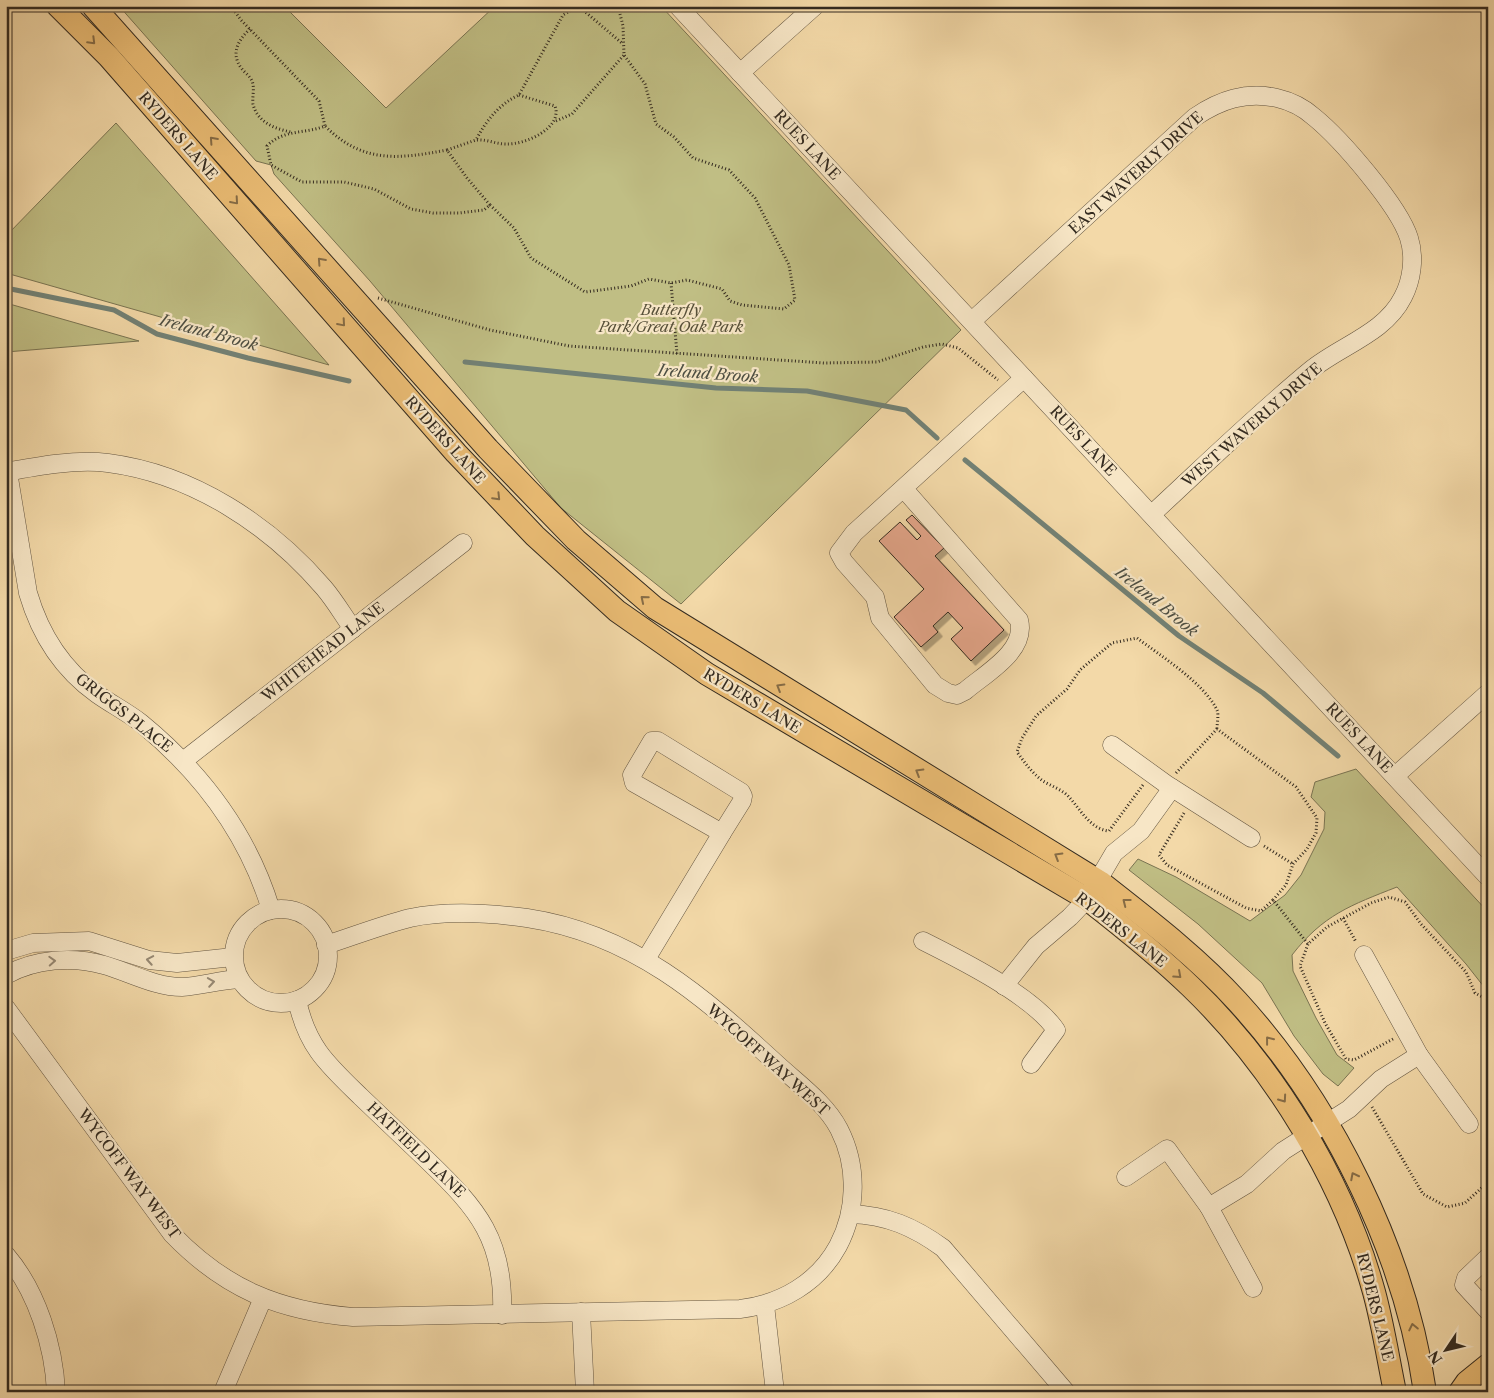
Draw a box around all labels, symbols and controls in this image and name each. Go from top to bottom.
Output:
one-way arrow [86,35,95,44]
street label: RYDERS LANE [135,88,222,184]
street label: RUES LANE [770,106,845,184]
street label: EAST WAVERLY DRIVE [1065,107,1207,238]
one-way arrow [209,136,218,145]
one-way arrow [229,196,238,205]
one-way arrow [317,258,326,267]
park label: Butterfly Park/Great Oak Park [598,300,743,336]
water label: Ireland Brook [156,309,261,355]
one-way arrow [336,318,345,327]
water label: Ireland Brook [655,359,760,387]
street label: WEST WAVERLY DRIVE [1177,359,1326,491]
street label: RYDERS LANE [401,392,490,487]
street label: RUES LANE [1046,402,1121,480]
one-way arrow [491,491,500,500]
water label: Ireland Brook [1110,560,1203,641]
one-way arrow [641,595,650,604]
street label: WHITEHEAD LANE [257,598,388,706]
street label: RYDERS LANE [700,664,805,737]
street label: GRIGGS PLACE [72,669,177,756]
one-way arrow [777,683,786,693]
street label: RUES LANE [1322,699,1397,777]
one-way arrow [916,768,925,778]
one-way arrow [1054,853,1063,863]
street label: RYDERS LANE [1072,888,1171,971]
one-way arrow [1122,899,1132,908]
one-way arrow [146,955,155,965]
one-way arrow [49,956,57,967]
one-way arrow [1173,969,1182,978]
one-way arrow [207,977,215,988]
street label: WYCOFF WAY WEST [702,999,834,1120]
one-way arrow [1266,1037,1274,1046]
one-way arrow [1277,1093,1286,1103]
street label: HATFIELD LANE [363,1098,469,1201]
street label: WYCOFF WAY WEST [74,1104,185,1243]
one-way arrow [1350,1172,1360,1181]
street label: RYDERS LANE [1353,1251,1398,1363]
one-way arrow [1408,1322,1419,1331]
north arrow [1422,1326,1472,1376]
text: N [1424,1347,1446,1368]

